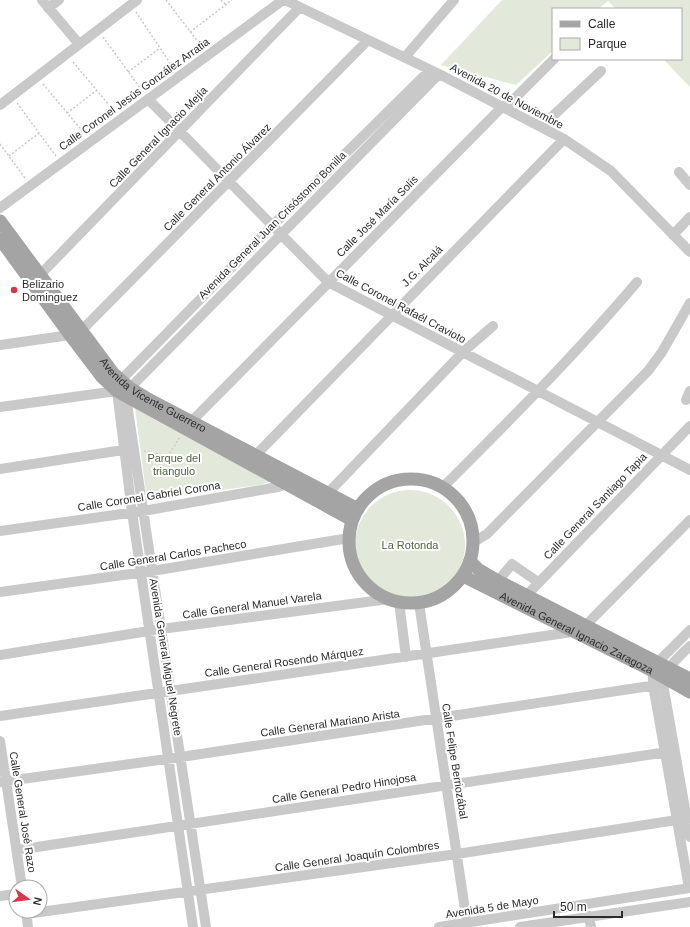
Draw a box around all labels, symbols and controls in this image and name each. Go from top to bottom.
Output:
legend [552,8,682,60]
text: Calle [588,17,616,31]
street label: Calle Coronel Jesús González Arratia [57,35,212,153]
text: Parque [588,37,627,51]
street label: Avenida 20 de Noviembre [448,61,566,131]
street label: Calle General Ignacio Mejía [107,83,210,190]
street label: Calle General Antonio Álvarez [161,121,273,233]
street label: Avenida General Juan Crisóstomo Bonilla [196,148,349,301]
street label: Calle José María Solís [334,172,421,259]
street label: J.G. Alcalá [399,243,445,289]
street label: Calle Coronel Rafaél Cravioto [334,267,468,345]
place label: Belizario Dominguez [22,278,78,303]
marker: Belizario Dominguez [9,285,19,295]
street label: Avenida Vicente Guerrero [98,355,208,434]
street label: Calle General Santiago Tapia [541,450,650,562]
park label: Parque del triangulo [147,452,201,477]
street label: Calle Coronel Gabriel Corona [77,479,222,513]
street label: Calle General Carlos Pacheco [99,538,247,572]
park label: La Rotonda [382,539,439,551]
street label: Avenida General Miguel Negrete [148,577,184,737]
street label: Calle General Manuel Varela [182,589,323,621]
street label: Avenida General Ignacio Zaragoza [498,589,656,677]
street label: Calle General Rosendo Márquez [204,645,364,679]
street label: Calle Felipe Berriozábal [440,702,470,820]
street label: Calle General Mariano Arista [260,707,401,739]
street label: Calle General José Razo [8,751,38,873]
street label: Calle General Pedro Hinojosa [271,771,418,805]
street label: Calle General Joaquín Colombres [274,838,440,873]
north arrow [8,879,48,919]
scale bar [554,893,622,919]
street label: Avenida 5 de Mayo [445,894,539,920]
text: N [31,896,44,907]
text: 50 m [560,900,587,914]

